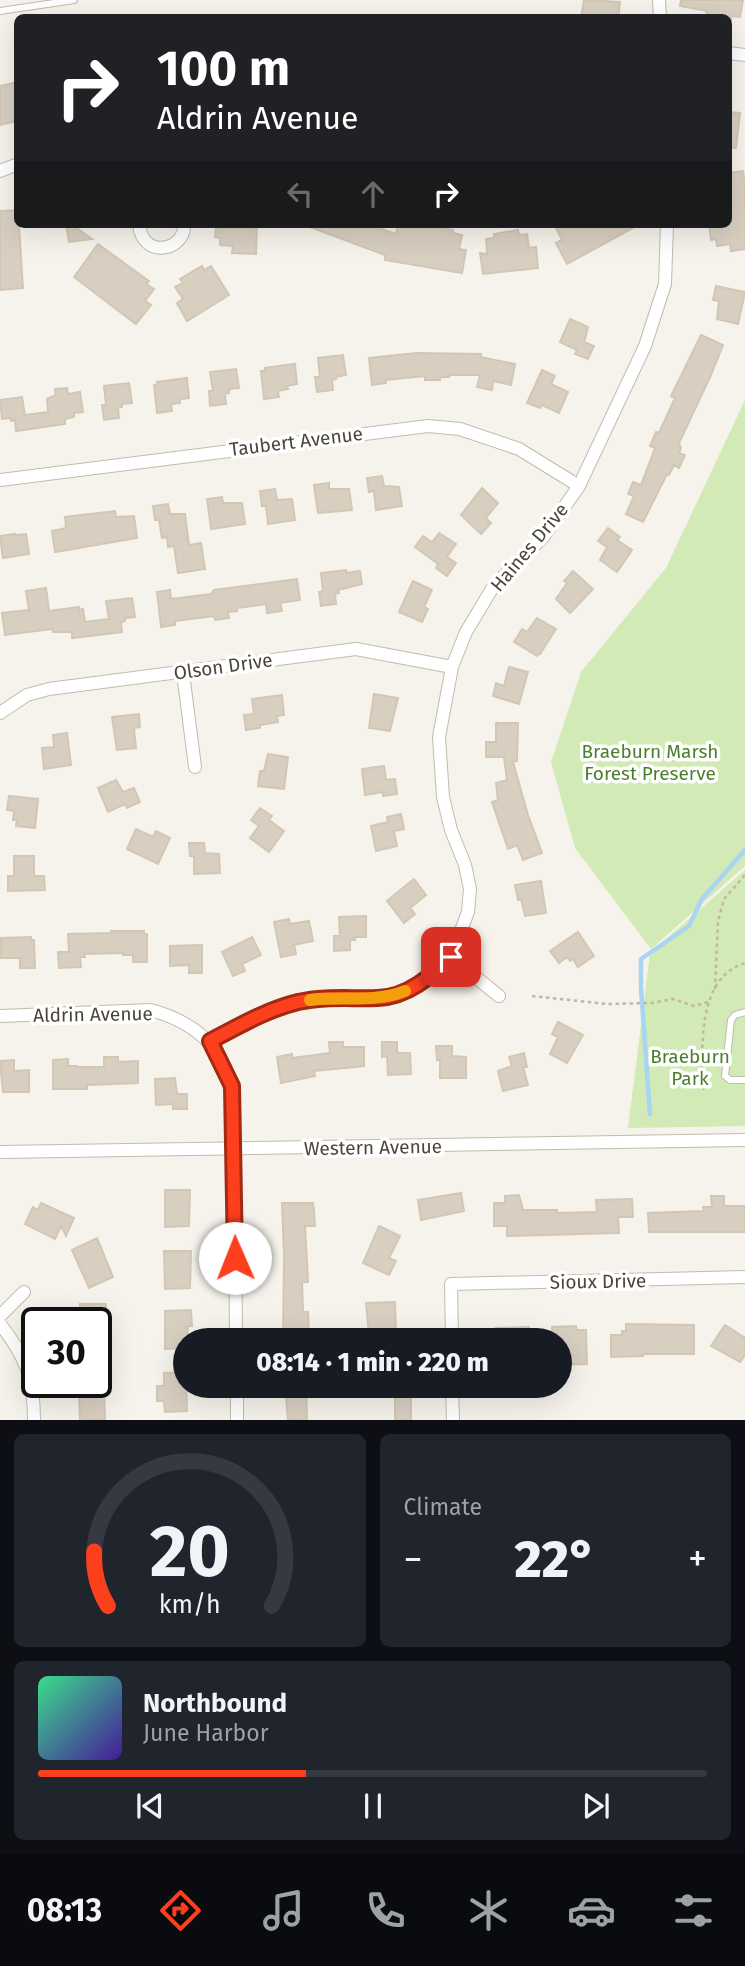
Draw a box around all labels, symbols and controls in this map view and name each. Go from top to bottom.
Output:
text: 100 m [157,39,290,98]
icon: right [42,42,133,133]
text: Aldrin Avenue [157,99,359,137]
icon: left [281,175,319,213]
icon: ahead [354,175,392,213]
icon: right [427,175,465,213]
street label: Taubert Avenue [228,422,364,461]
street label: Haines Drive [486,498,573,596]
street label: Olson Drive [172,648,274,685]
park label: Braeburn Marsh Forest Preserve [582,740,718,785]
pin [421,927,481,987]
icon: arrive [432,938,470,976]
street label: Aldrin Avenue [33,1002,153,1027]
park label: Braeburn Park [650,1045,730,1090]
street label: Western Avenue [304,1135,442,1160]
position arrow [198,1221,272,1295]
street label: Sioux Drive [549,1269,647,1294]
speed limit sign: 30 [21,1307,112,1398]
text: 08:14 · 1 min · 220 m [256,1347,489,1378]
text: Climate [404,1493,482,1521]
text: 20 [150,1509,230,1596]
text: 22° [515,1528,596,1591]
text: − [404,1536,423,1582]
text: + [688,1536,707,1582]
text: km/h [159,1590,221,1620]
text: Northbound [143,1688,287,1719]
text: June Harbor [143,1719,269,1747]
icon: previous [131,1787,169,1825]
icon: pause [354,1787,392,1825]
icon: next [577,1787,615,1825]
icon: directions [156,1886,205,1935]
icon: music [259,1886,308,1935]
icon: phone [361,1886,410,1935]
icon: climate [464,1886,513,1935]
icon: car [567,1886,616,1935]
icon: filters [669,1886,718,1935]
text: 08:13 [27,1891,102,1929]

